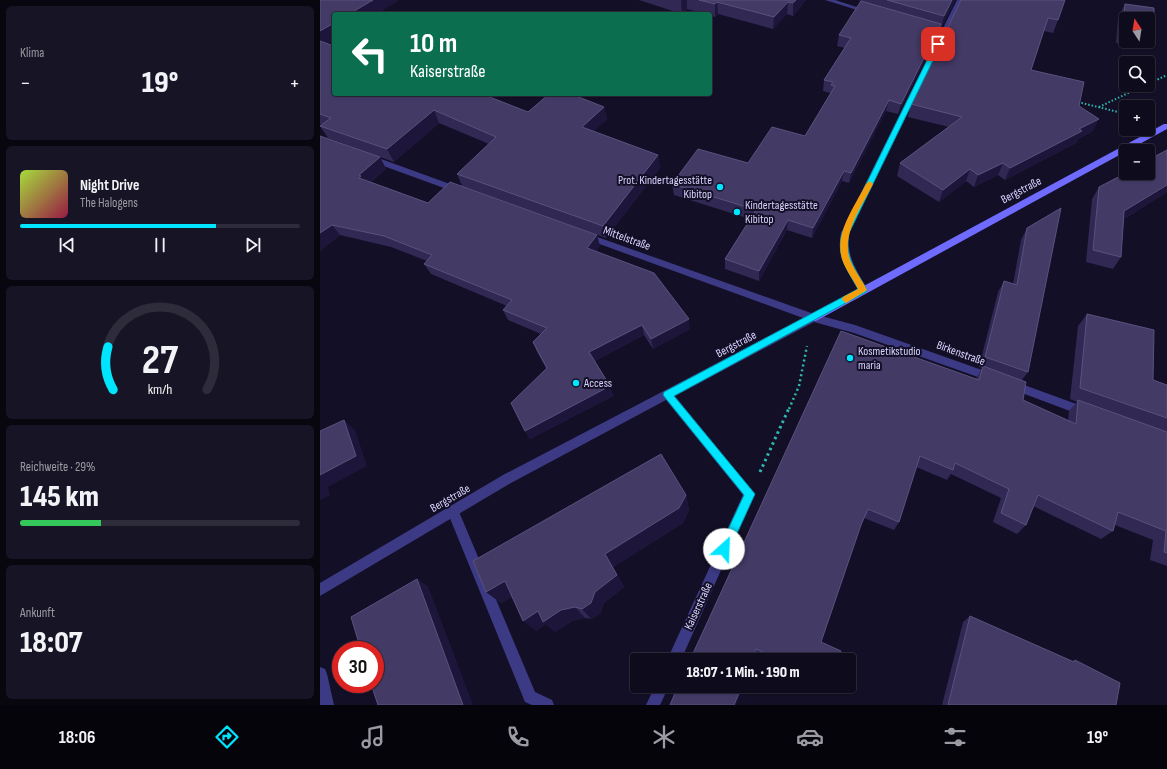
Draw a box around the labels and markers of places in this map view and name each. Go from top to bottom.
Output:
pin [921,27,955,61]
place label: Prot. Kindertagesstätte Kibitop [618,173,712,202]
marker: Prot. Kindertagesstätte Kibitop [715,182,725,192]
place label: Kindertagesstätte Kibitop [745,198,818,227]
marker: Kindertagesstätte Kibitop [732,207,742,217]
place label: Kosmetikstudio maria [858,344,921,373]
marker: Kosmetikstudio maria [845,353,855,363]
place label: Access [583,376,612,391]
marker: Access [571,378,581,388]

